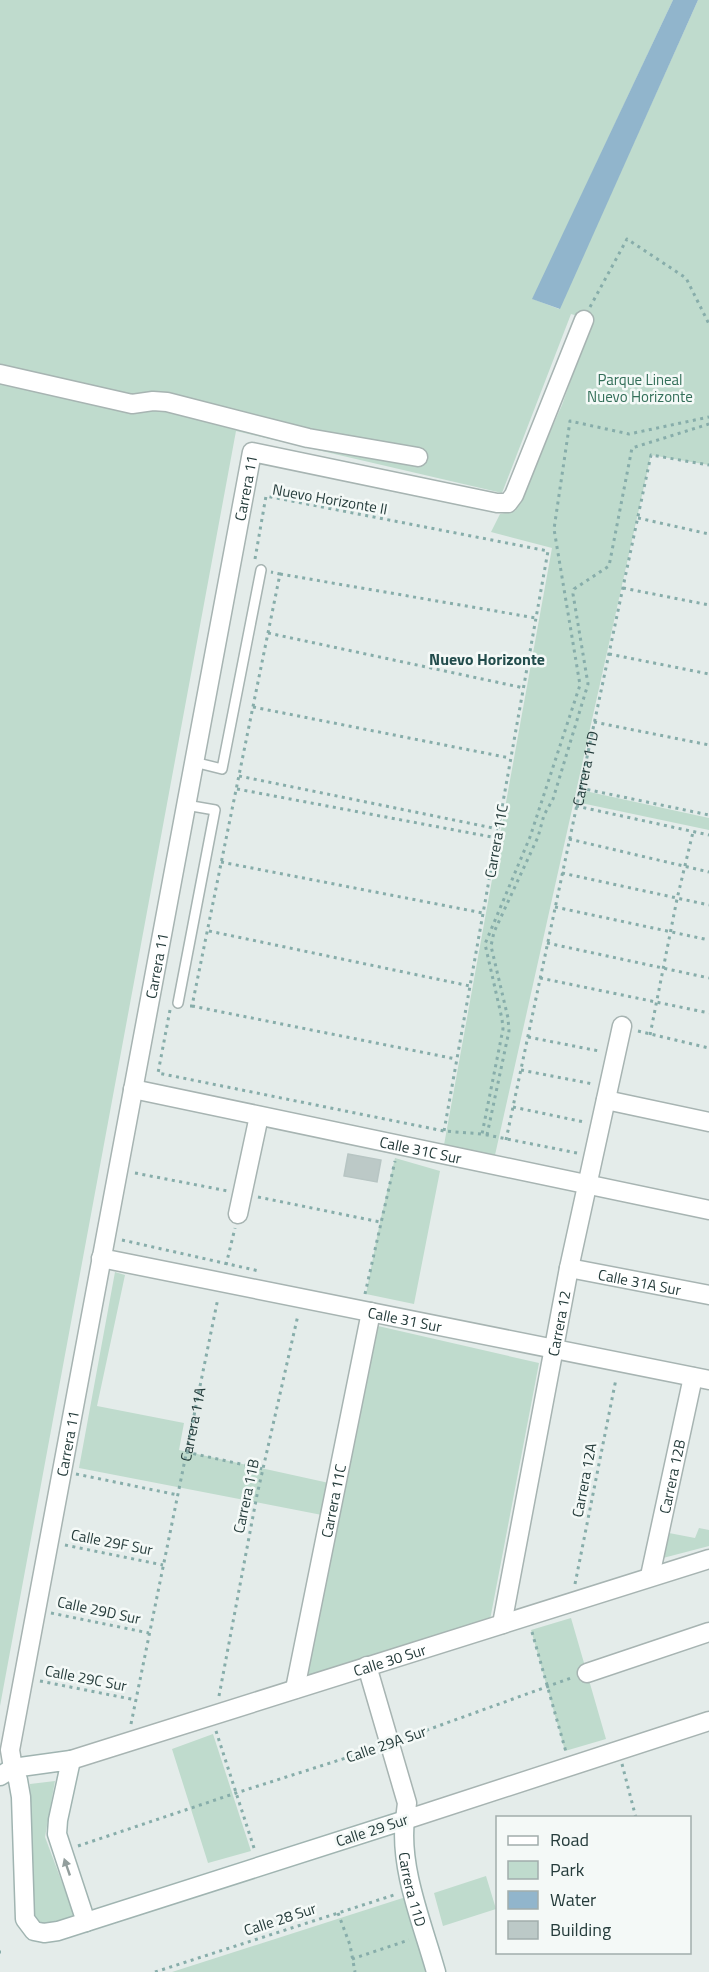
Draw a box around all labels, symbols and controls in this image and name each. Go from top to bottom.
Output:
park label: Parque Lineal Nuevo Horizonte [587,368,693,408]
street label: Carrera 11 [228,453,263,523]
street label: Nuevo Horizonte II [271,478,389,520]
district label: Nuevo Horizonte [429,647,545,671]
street label: Carrera 11D [566,729,604,808]
street label: Carrera 11C [478,802,514,880]
street label: Carrera 11 [139,931,174,1000]
street label: Calle 31C Sur [378,1130,464,1169]
street label: Calle 31A Sur [596,1262,683,1301]
street label: Carrera 12 [541,1289,576,1358]
street label: Calle 31 Sur [366,1300,444,1338]
street label: Carrera 11A [173,1385,211,1463]
street label: Carrera 11 [50,1409,85,1478]
street label: Carrera 12B [652,1437,691,1516]
street label: Carrera 12A [566,1441,602,1519]
street label: Carrera 11B [227,1457,265,1535]
street label: Carrera 11C [314,1462,352,1540]
street label: Calle 29F Sur [69,1523,155,1561]
street label: Calle 29D Sur [55,1590,143,1630]
street label: Calle 30 Sur [350,1637,429,1682]
street label: Calle 29C Sur [43,1659,129,1697]
street label: Calle 29A Sur [343,1719,429,1769]
street label: Calle 29 Sur [333,1807,411,1853]
legend [496,1816,691,1954]
text: Road [550,1826,589,1853]
street label: Carrera 11D [393,1851,433,1929]
text: Park [550,1856,585,1883]
one-way arrow [62,1858,71,1876]
text: Water [550,1886,596,1913]
street label: Calle 28 Sur [241,1896,319,1942]
text: Building [550,1916,611,1943]

